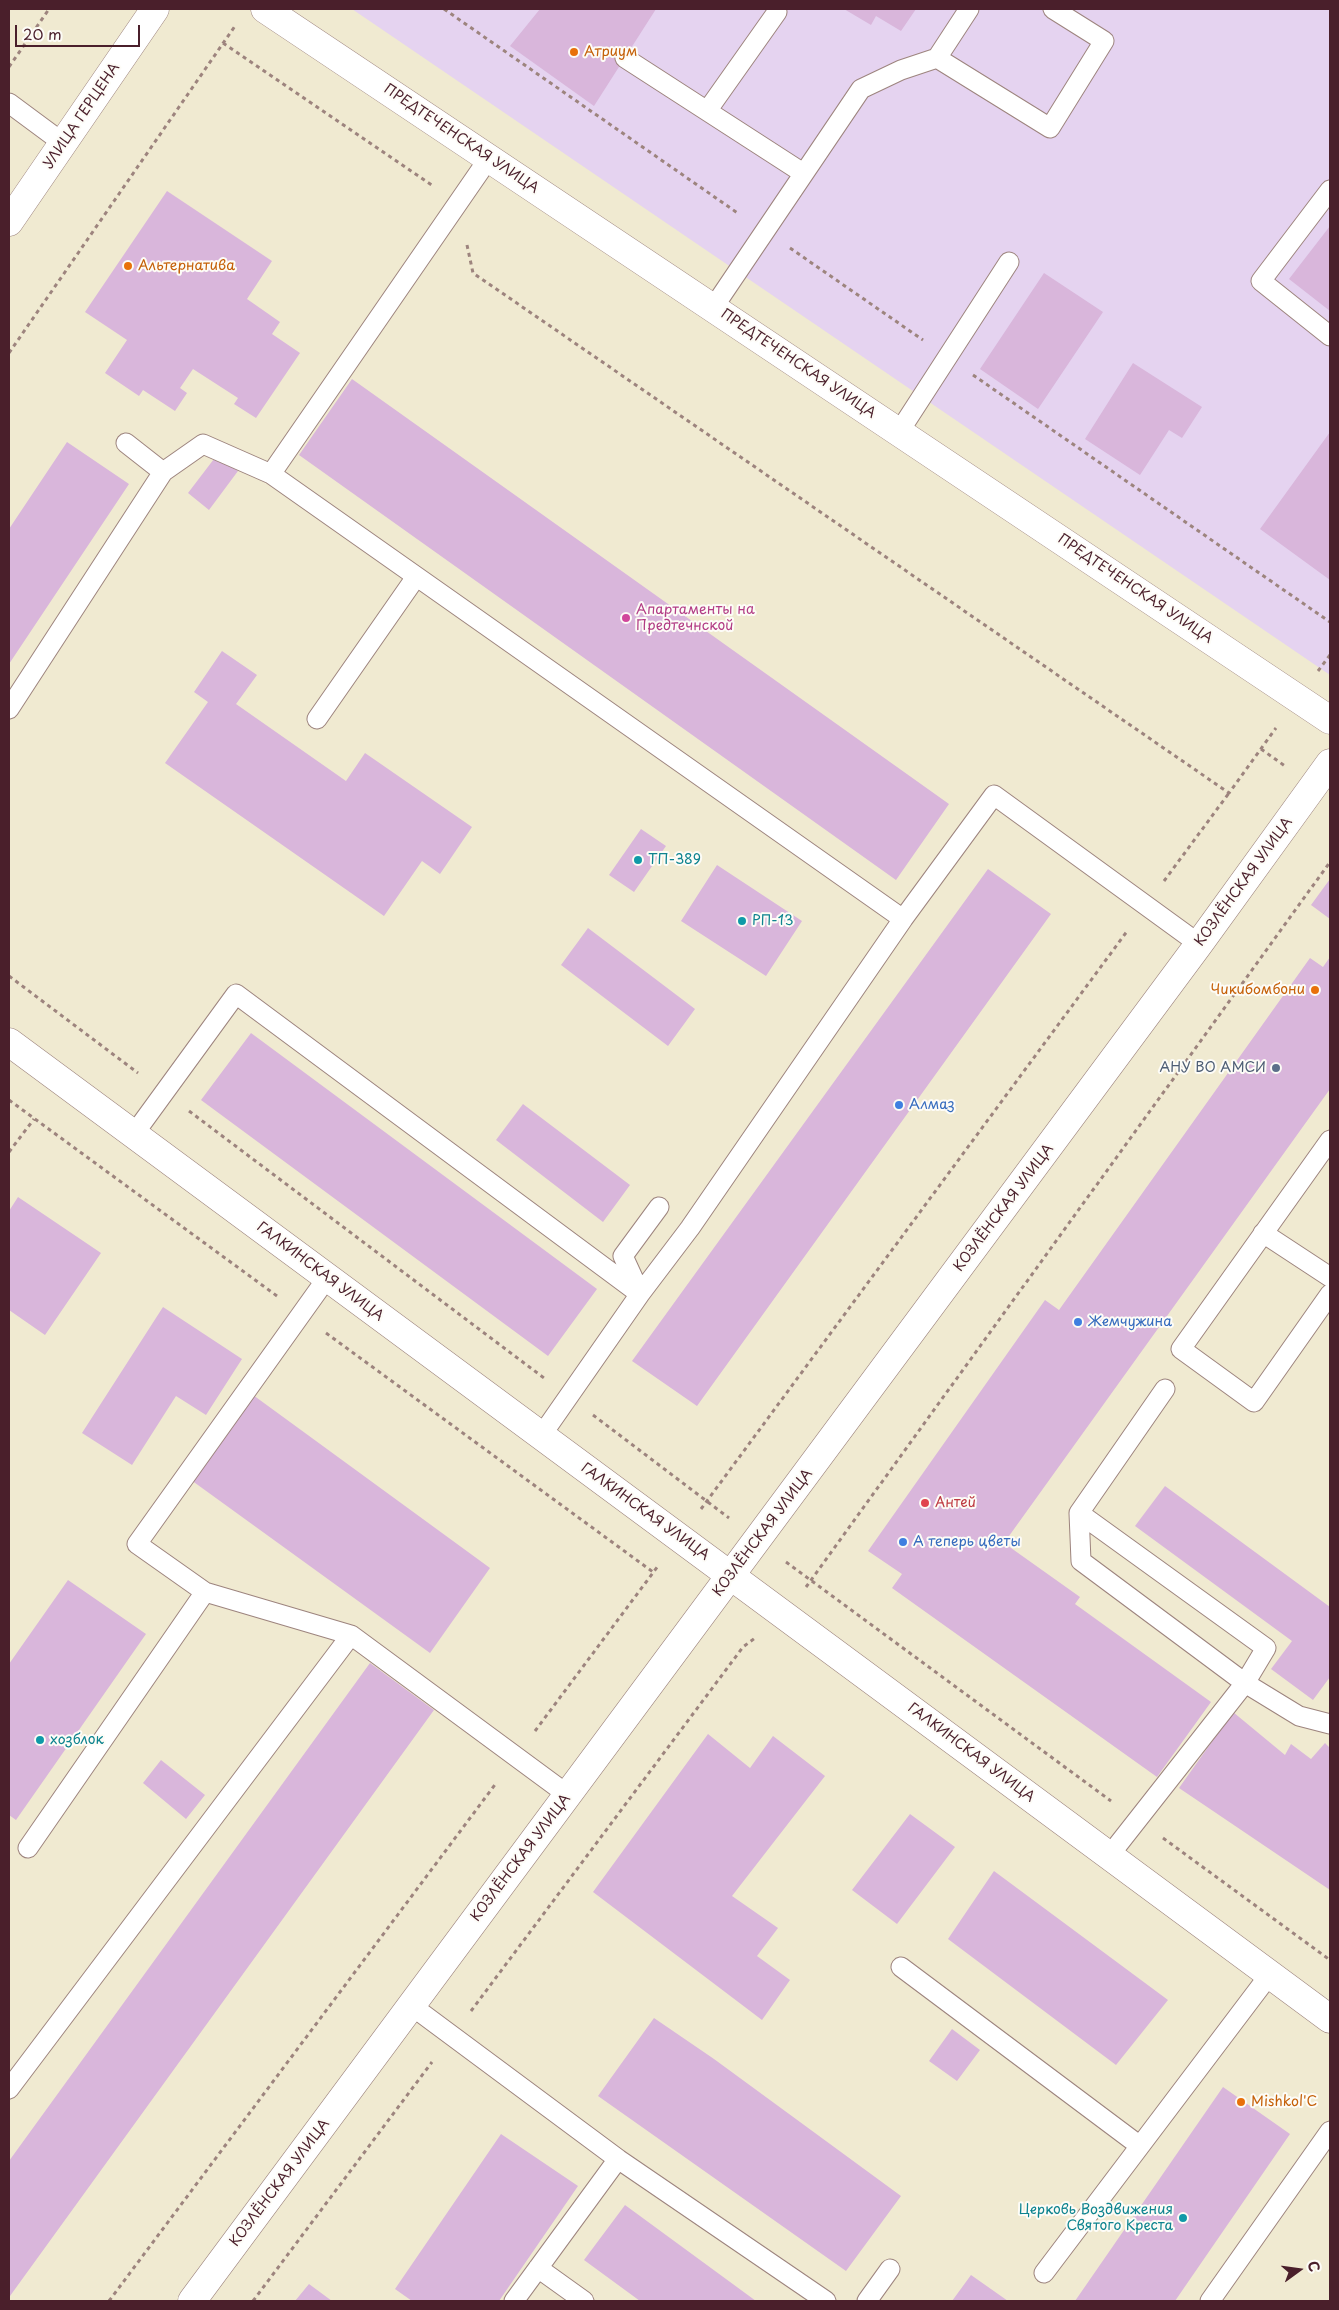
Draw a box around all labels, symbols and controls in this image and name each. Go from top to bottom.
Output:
scale bar [18,15,142,47]
text: 20 m [23,22,62,45]
place label: Атриум [584,44,637,60]
marker: Атриум [568,46,580,58]
street label: УЛИЦА ГЕРЦЕНА [40,60,124,172]
street label: ПРЕДТЕЧЕНСКАЯ УЛИЦА [380,81,542,197]
place label: Альтернатива [138,258,235,274]
marker: Альтернатива [122,260,134,272]
street label: ПРЕДТЕЧЕНСКАЯ УЛИЦА [717,306,879,422]
street label: ПРЕДТЕЧЕНСКАЯ УЛИЦА [1054,531,1216,647]
place label: Апартаменты на Предтечнской [636,602,755,634]
marker: Апартаменты на Предтечнской [620,612,632,624]
street label: КОЗЛЁНСКАЯ УЛИЦА [1192,814,1296,950]
place label: ТП-389 [648,852,701,868]
marker: ТП-389 [632,854,644,866]
place label: РП-13 [752,913,793,929]
marker: РП-13 [736,915,748,927]
place label: Чикибомбони [1211,982,1305,998]
marker: Чикибомбони [1309,984,1321,996]
place label: АНУ ВО АМСИ [1160,1060,1266,1076]
marker: АНУ ВО АМСИ [1270,1062,1282,1074]
place label: Алмаз [909,1097,955,1113]
marker: Алмаз [893,1099,905,1111]
street label: КОЗЛЁНСКАЯ УЛИЦА [951,1141,1057,1275]
street label: ГАЛКИНСКАЯ УЛИЦА [253,1219,387,1325]
place label: Жемчужина [1088,1314,1172,1330]
marker: Жемчужина [1072,1316,1084,1328]
street label: ГАЛКИНСКАЯ УЛИЦА [578,1460,712,1564]
street label: КОЗЛЁНСКАЯ УЛИЦА [710,1466,816,1600]
place label: Антей [935,1495,976,1511]
marker: Антей [919,1497,931,1509]
place label: А теперь цветы [913,1534,1021,1550]
marker: А теперь цветы [897,1536,909,1548]
street label: ГАЛКИНСКАЯ УЛИЦА [904,1700,1038,1806]
place label: хозблок [50,1732,104,1748]
marker: хозблок [34,1734,46,1746]
street label: КОЗЛЁНСКАЯ УЛИЦА [468,1791,574,1925]
place label: Mishkol'C [1251,2094,1317,2110]
marker: Mishkol'C [1235,2096,1247,2108]
street label: КОЗЛЁНСКАЯ УЛИЦА [227,2116,333,2250]
place label: Церковь Воздвижения Святого Креста [1019,2202,1173,2234]
marker: Церковь Воздвижения Святого Креста [1177,2212,1189,2224]
north arrow [1274,2245,1324,2295]
text: С [1303,2259,1326,2274]

